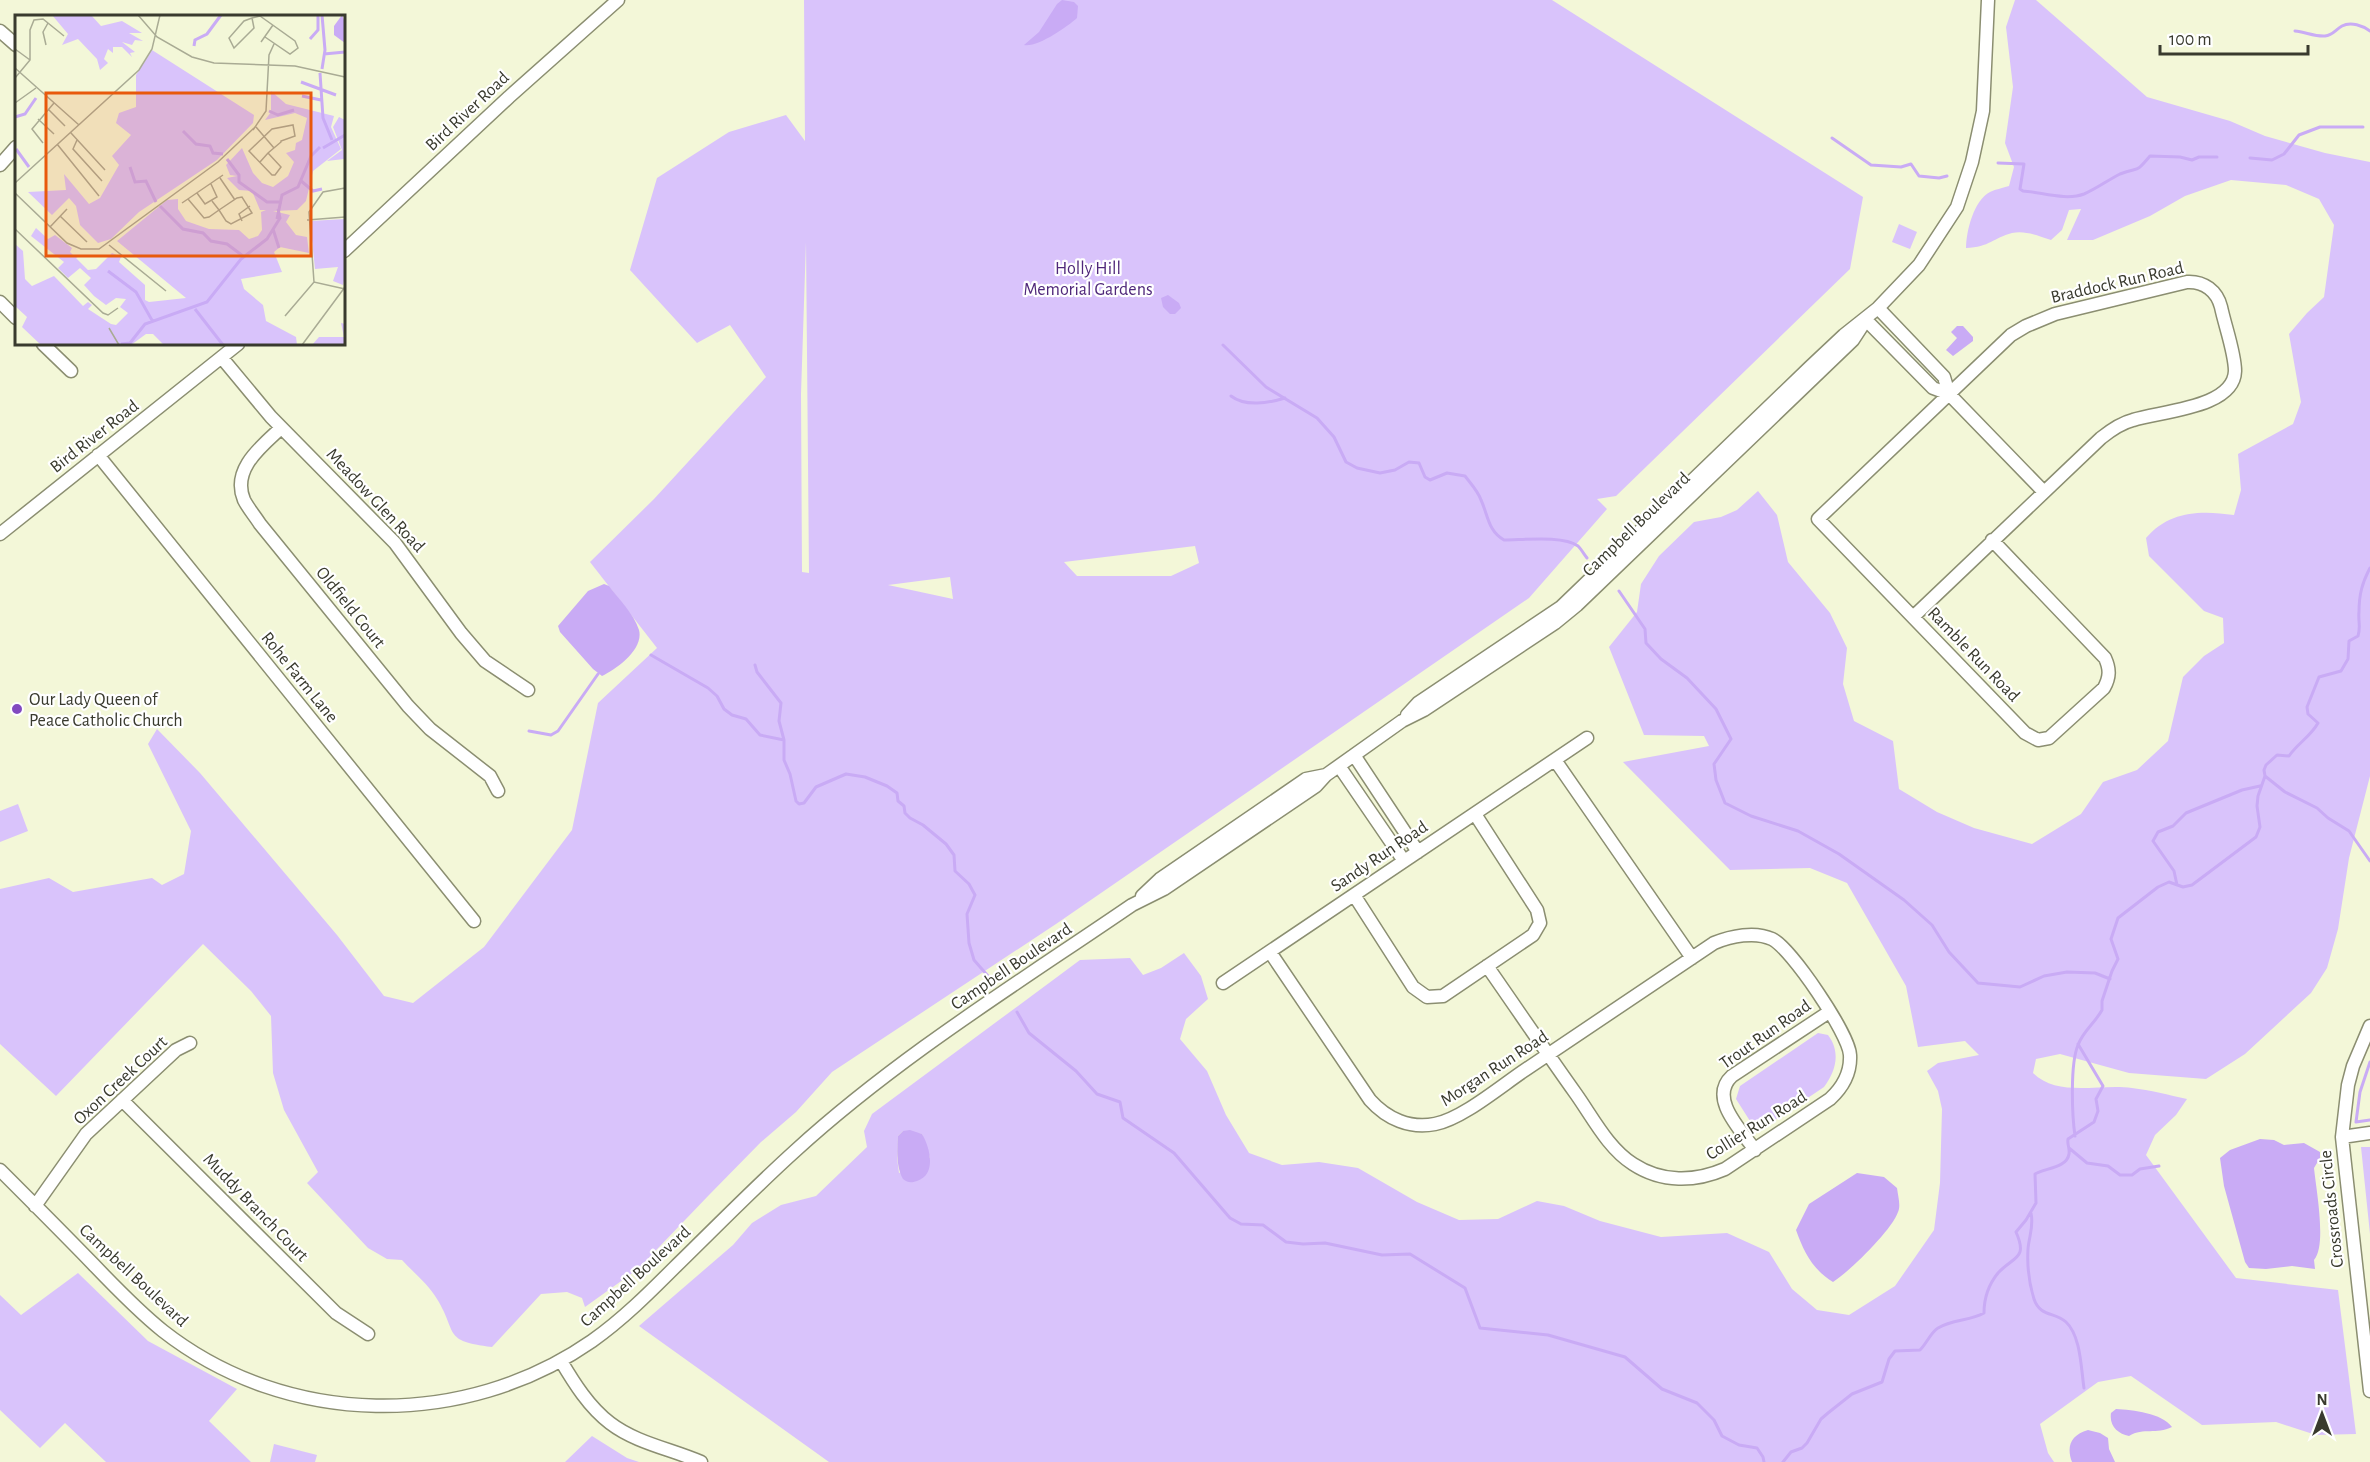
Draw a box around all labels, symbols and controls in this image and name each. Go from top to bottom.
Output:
inset map [15,15,345,345]
scale bar [2160,18,2308,56]
text: 100 m [2169,31,2212,49]
street label: Bird River Road [423,69,513,155]
street label: Braddock Run Road [2049,259,2185,307]
park label: Holly Hill Memorial Gardens [1023,260,1153,299]
street label: Bird River Road [47,397,142,477]
street label: Meadow Glen Road [323,445,428,556]
street label: Campbell Boulevard [1580,469,1694,580]
street label: Oldfield Court [312,564,388,652]
street label: Ramble Run Road [1924,604,2023,705]
street label: Rohe Farm Lane [257,629,341,726]
place label: Our Lady Queen of Peace Catholic Church [29,691,183,730]
marker: Our Lady Queen of Peace Catholic Church [10,702,24,716]
street label: Sandy Run Road [1328,818,1431,896]
street label: Campbell Boulevard [948,920,1075,1014]
street label: Trout Run Road [1717,997,1815,1073]
street label: Morgan Run Road [1438,1028,1551,1110]
street label: Oxon Creek Court [70,1033,171,1129]
street label: Collier Run Road [1703,1088,1810,1164]
street label: Crossroads Circle [2317,1149,2347,1269]
street label: Muddy Branch Court [199,1150,311,1265]
street label: Campbell Boulevard [76,1221,191,1331]
street label: Campbell Boulevard [577,1223,694,1331]
north arrow [2292,1384,2352,1444]
text: N [2316,1392,2328,1408]

